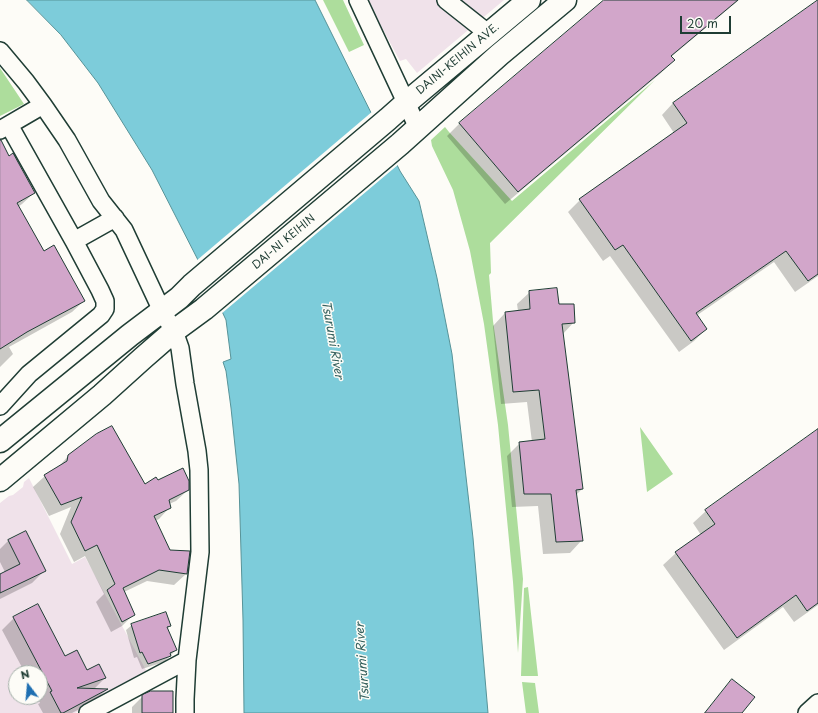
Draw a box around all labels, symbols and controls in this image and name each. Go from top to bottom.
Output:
scale bar [682,8,733,34]
text: 20 m [687,14,718,32]
street label: DAINI-KEIHIN AVE. [414,21,502,97]
street label: DAI-NI KEIHIN [250,212,318,272]
water label: Tsurumi River [318,300,346,380]
water label: Tsurumi River [353,622,373,702]
north arrow [8,665,48,705]
text: N [18,665,31,683]

